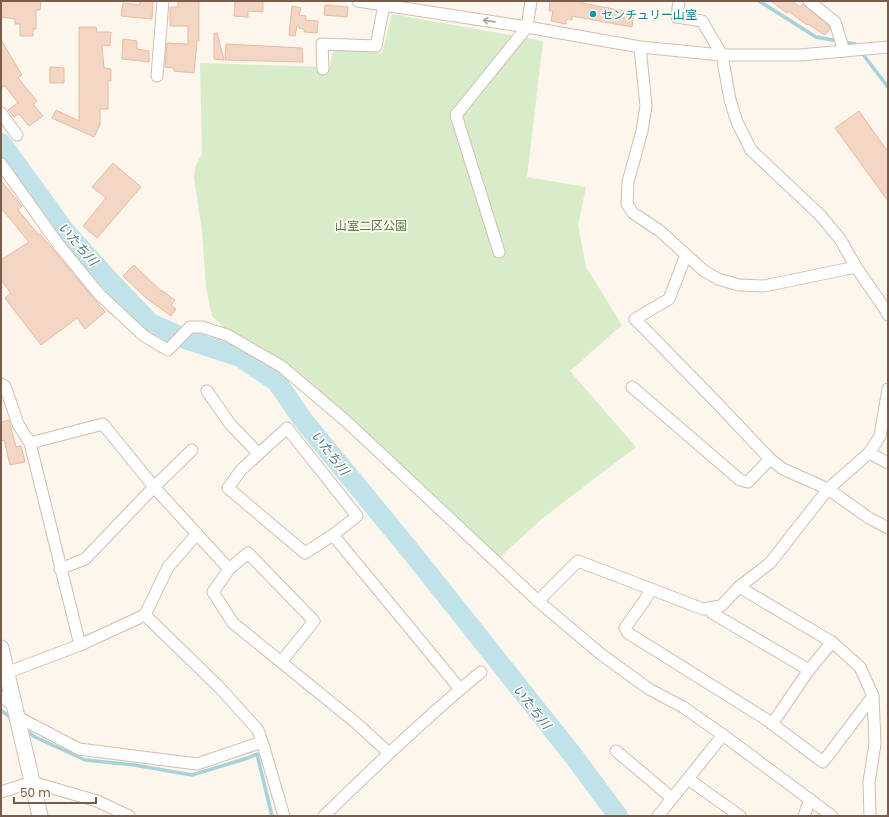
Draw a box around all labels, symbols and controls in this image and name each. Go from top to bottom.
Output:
place label: センチュリー山室 [601,6,697,23]
marker: センチュリー山室 [588,9,598,19]
one-way arrow [483,17,496,25]
park label: 山室二区公園 [335,217,407,234]
water label: いたち川 [54,218,104,271]
water label: いたち川 [307,427,355,481]
water label: いたち川 [509,681,557,735]
scale bar [14,779,96,805]
text: 50 m [20,784,51,801]

